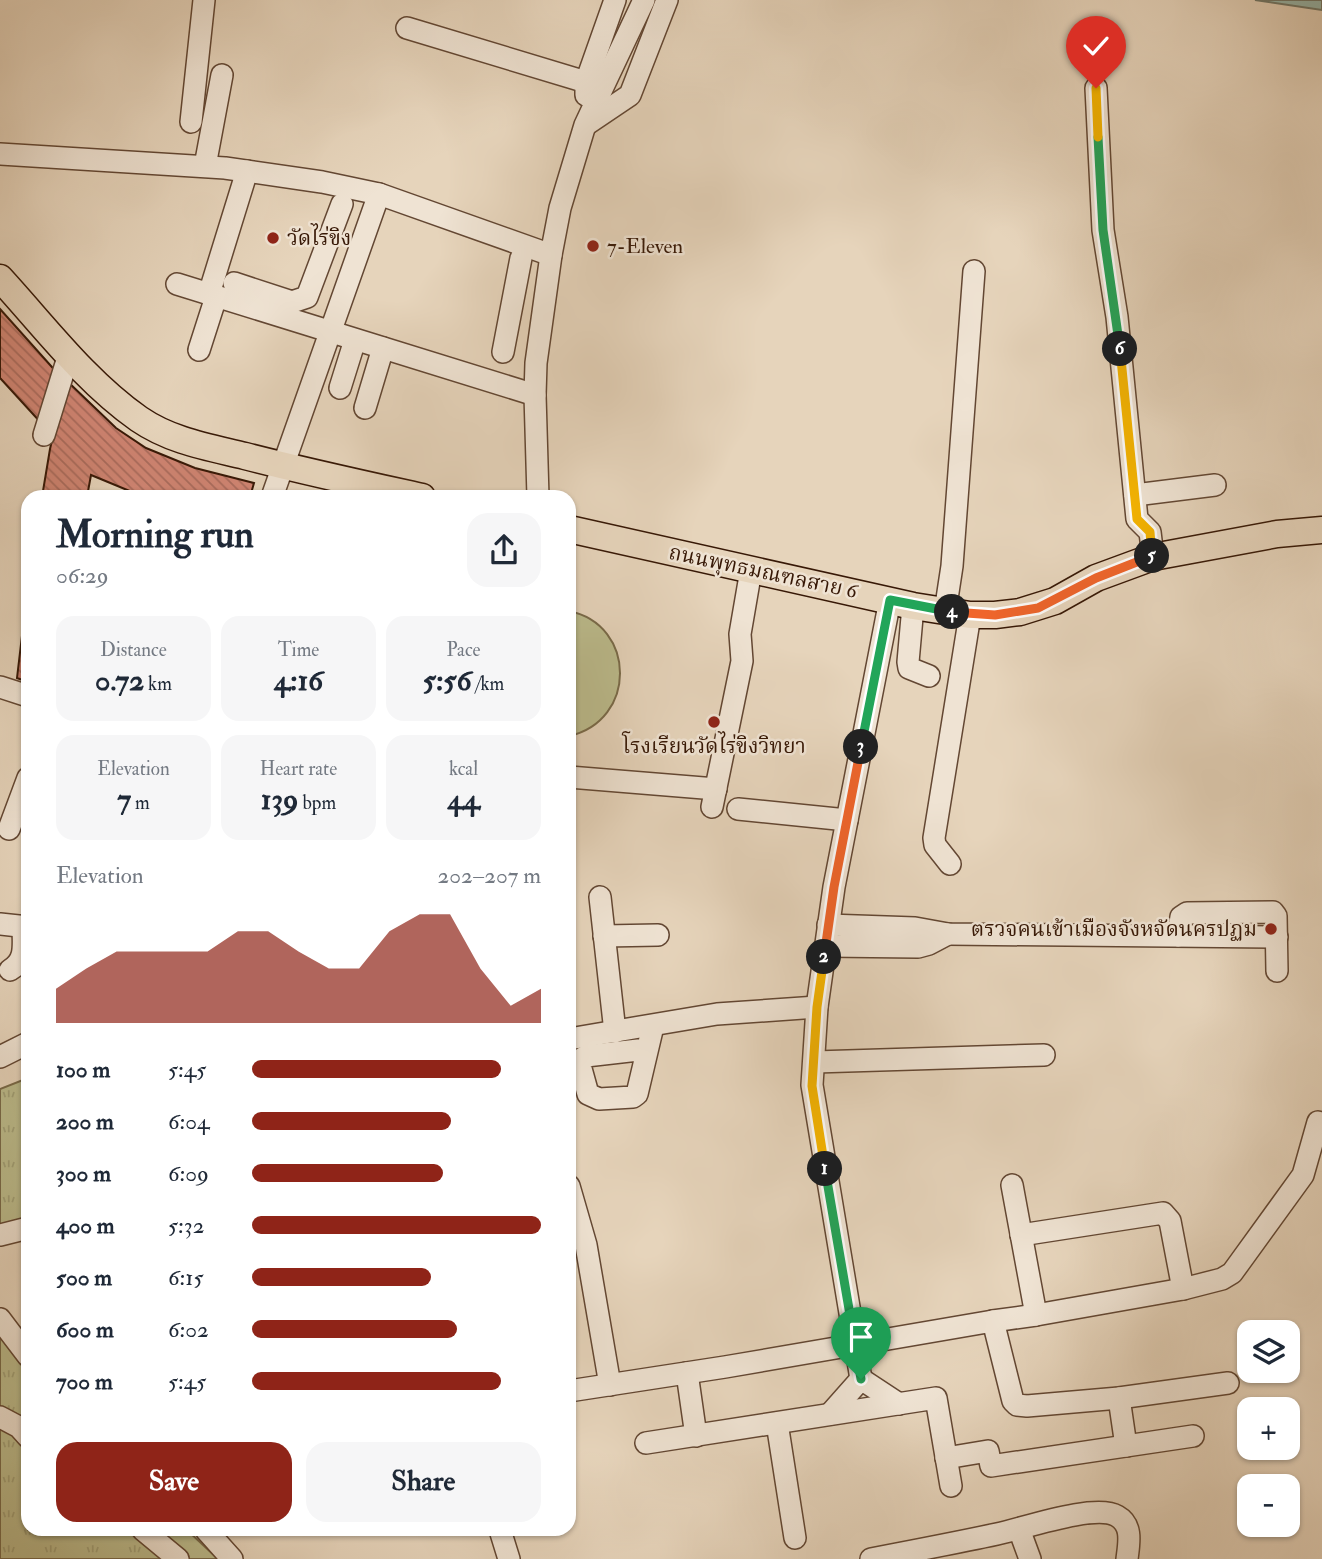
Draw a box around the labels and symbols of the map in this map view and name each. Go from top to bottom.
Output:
pin [1066,16,1126,88]
place label: วัดไร่ขิง [287,223,351,252]
marker: วัดไร่ขิง [265,230,281,246]
place label: 7-Eleven [607,233,683,260]
marker: 7-Eleven [585,238,601,254]
pin: 6 [1102,332,1138,366]
pin: 5 [1134,538,1170,574]
street label: ถนนพุทธมณฑลสาย 6 [666,539,861,605]
pin: 4 [934,594,970,630]
marker: โรงเรียนวัดไร่ขิงวิทยา [706,714,722,730]
pin: 3 [844,730,878,764]
place label: โรงเรียนวัดไร่ขิงวิทยา [621,731,806,760]
place label: ตรวจคนเข้าเมืองจังหจัดนครปฏม [971,916,1257,943]
marker: ตรวจคนเข้าเมืองจังหจัดนครปฏม [1263,921,1279,937]
pin: 2 [806,940,842,974]
pin: 1 [808,1152,842,1186]
pin [831,1307,891,1379]

